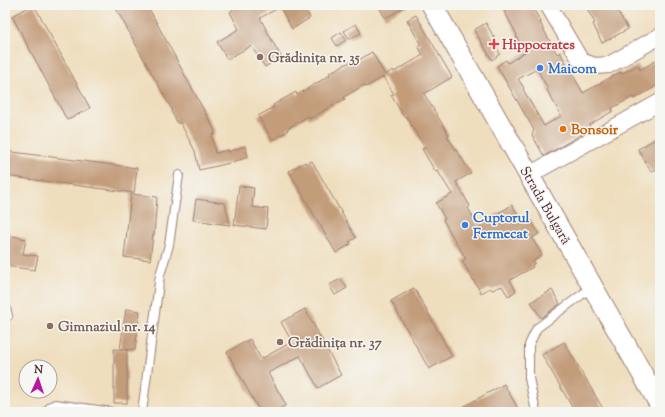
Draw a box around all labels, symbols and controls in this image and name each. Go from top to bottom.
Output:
place label: Hippocrates [502,36,575,56]
marker: Hippocrates [489,39,499,49]
place label: Grădinița nr. 35 [268,49,360,69]
marker: Grădinița nr. 35 [255,52,265,62]
place label: Maicom [548,60,597,80]
marker: Maicom [535,63,545,73]
place label: Bonsoir [571,121,619,141]
marker: Bonsoir [558,124,568,134]
street label: Strada Bulgară [514,163,575,249]
place label: Cuptorul Fermecat [473,209,530,245]
marker: Cuptorul Fermecat [460,220,470,230]
place label: Gimnaziul nr. 14 [58,318,155,338]
marker: Gimnaziul nr. 14 [45,321,55,331]
place label: Grădinița nr. 37 [288,334,383,354]
marker: Grădinița nr. 37 [275,337,285,347]
north arrow [18,359,58,399]
text: N [33,362,43,378]

